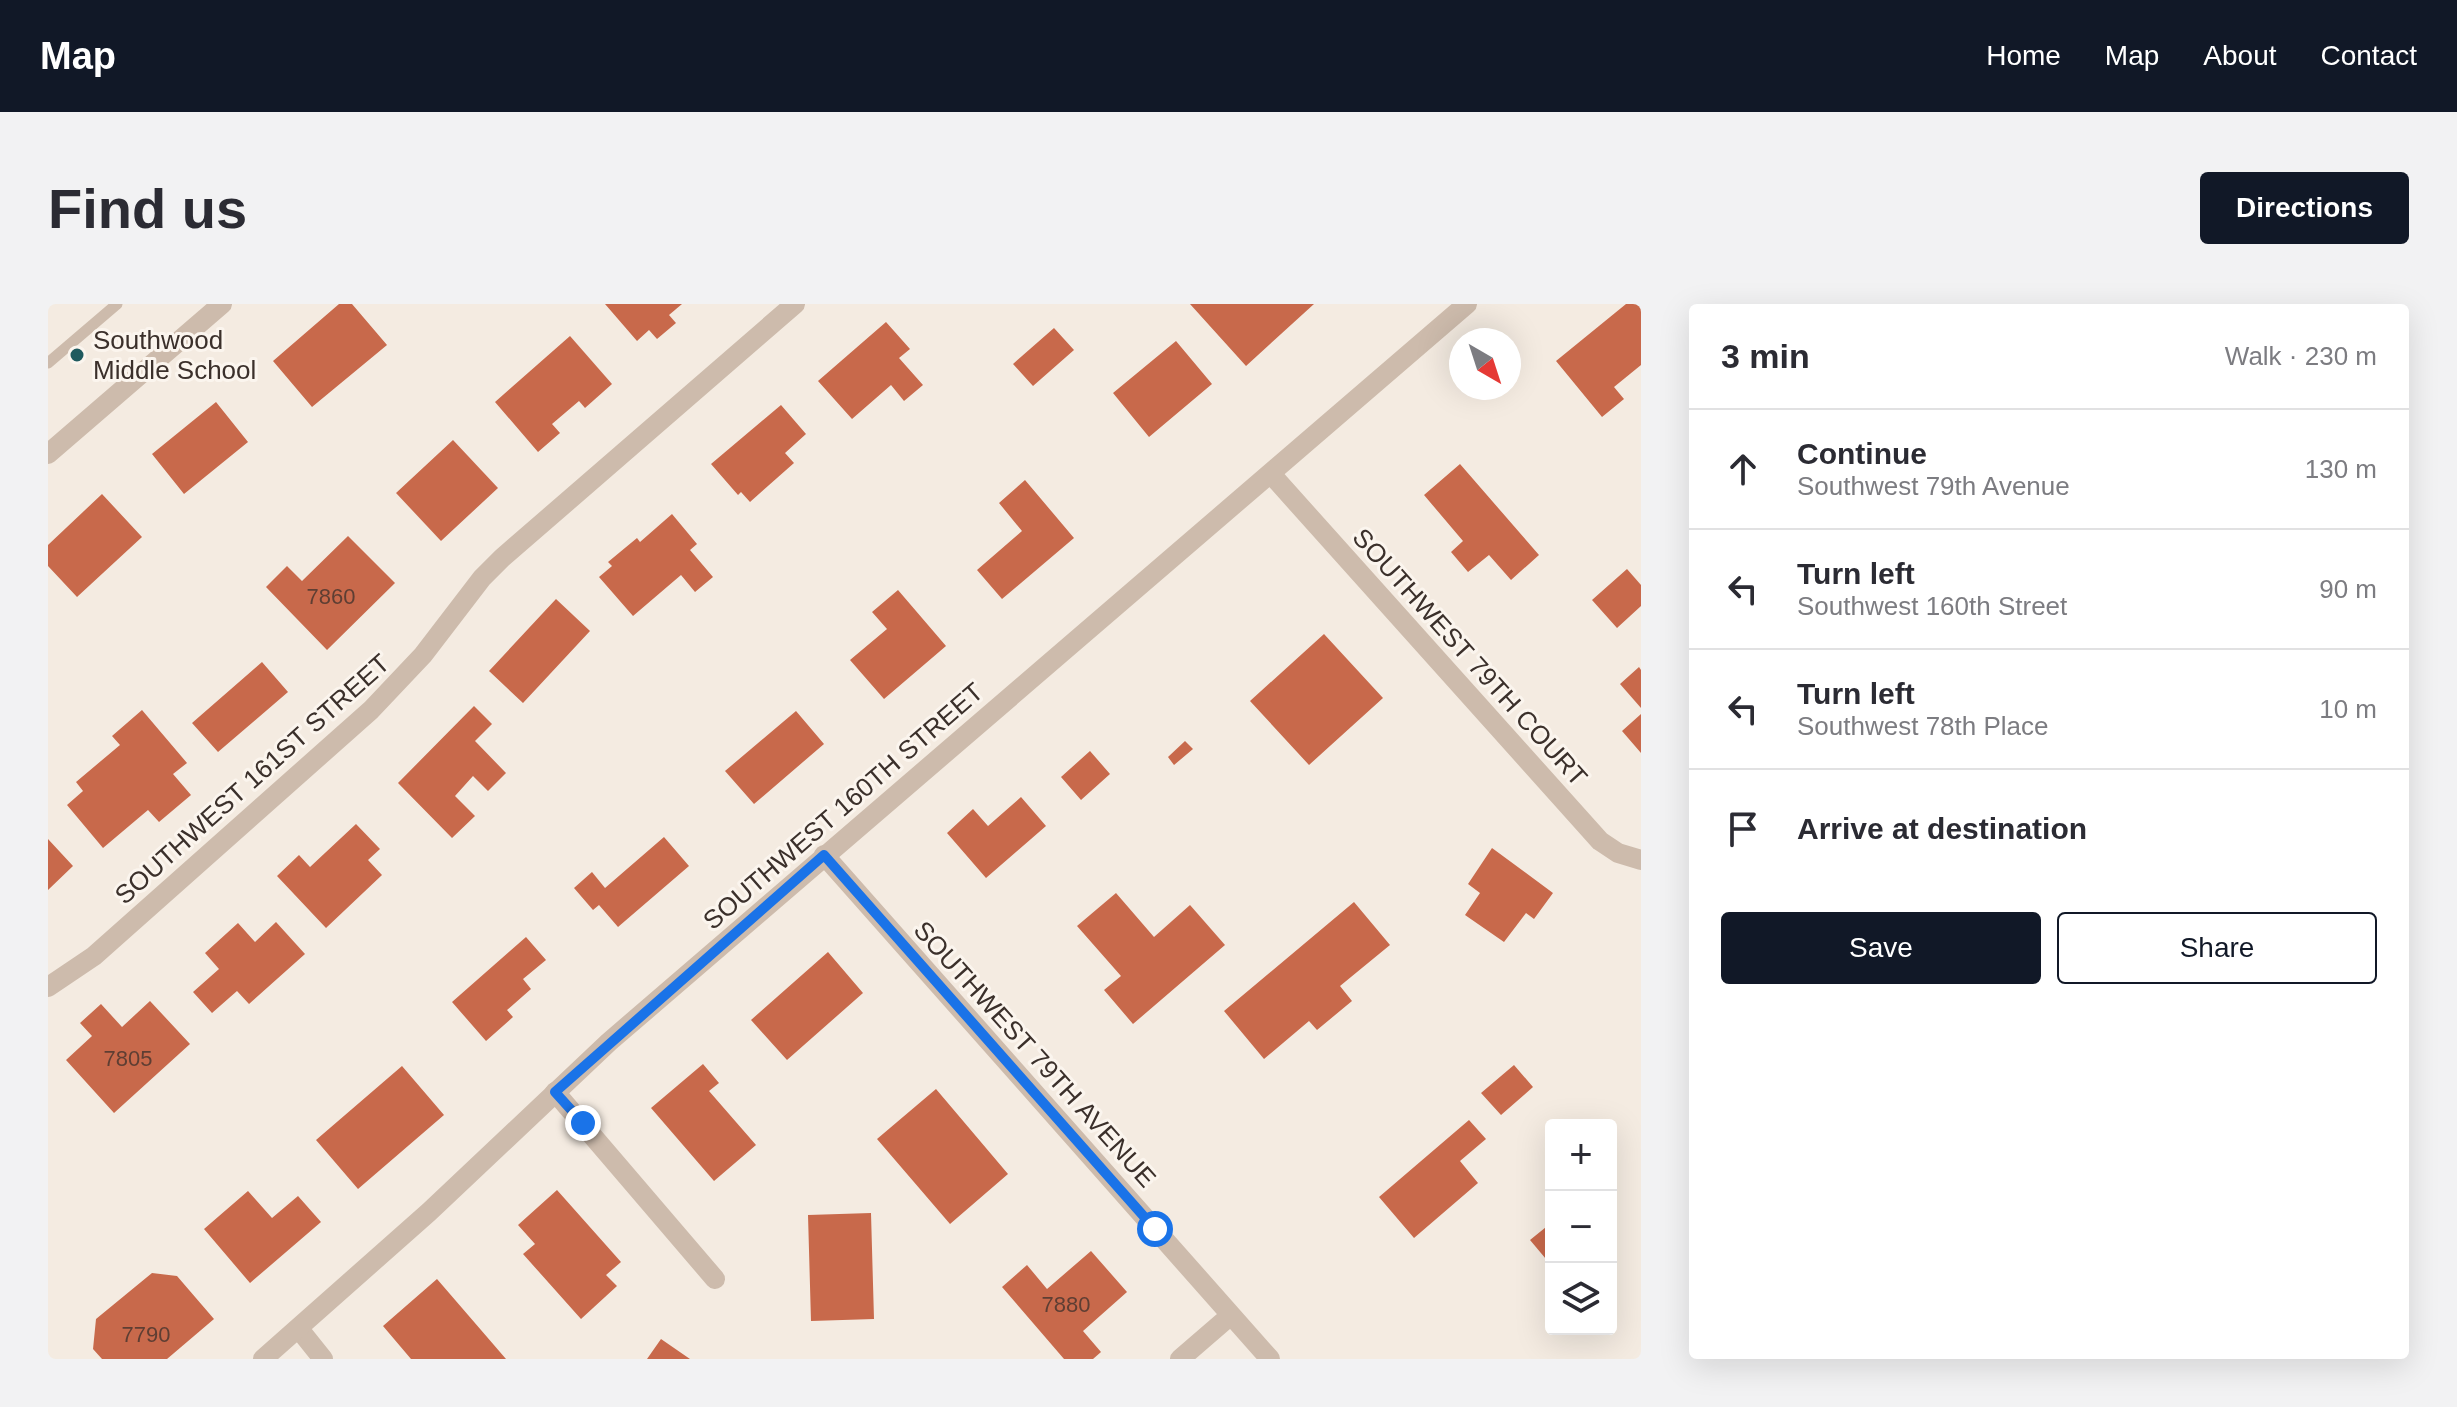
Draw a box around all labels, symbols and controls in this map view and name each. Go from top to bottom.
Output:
text: Map [40,35,116,77]
text: Home [1986,40,2061,71]
text: Map [2105,40,2159,71]
text: About [2203,40,2277,71]
text: Contact [2321,40,2417,71]
button: Directions [2200,172,2409,244]
text: Find us [48,177,247,240]
place label: Southwood Middle School [93,325,256,385]
north arrow [1449,328,1521,400]
text: 3 min [1721,337,1810,375]
text: Walk · 230 m [2225,341,2377,371]
marker: Southwood Middle School [68,346,86,364]
text: Continue [1797,437,1927,470]
icon: ahead [1721,447,1765,491]
text: 130 m [2305,454,2377,484]
text: Southwest 79th Avenue [1797,471,2070,501]
street label: SOUTHWEST 79TH COURT [1347,522,1594,792]
text: Turn left [1797,557,1915,590]
icon: left [1721,567,1765,611]
text: 90 m [2319,574,2377,604]
house number: 7860 [307,584,355,609]
text: Southwest 160th Street [1797,591,2067,621]
street label: SOUTHWEST 161ST STREET [109,648,395,910]
street label: SOUTHWEST 160TH STREET [697,676,989,936]
text: Turn left [1797,677,1915,710]
icon: left [1721,687,1765,731]
text: 10 m [2319,694,2377,724]
text: Southwest 78th Place [1797,711,2049,741]
icon: arrive [1721,807,1765,851]
text: Arrive at destination [1797,812,2087,845]
button: Save [1721,912,2041,984]
button: Share [2057,912,2377,984]
street label: SOUTHWEST 79TH AVENUE [908,915,1162,1193]
house number: 7805 [104,1046,152,1071]
route end [565,1105,601,1141]
map controls [1545,1119,1617,1335]
button: + [1545,1119,1617,1191]
button: − [1545,1191,1617,1263]
route start [1137,1211,1173,1247]
button: layers [1545,1263,1617,1335]
house number: 7880 [1042,1292,1090,1317]
house number: 7790 [122,1322,170,1347]

